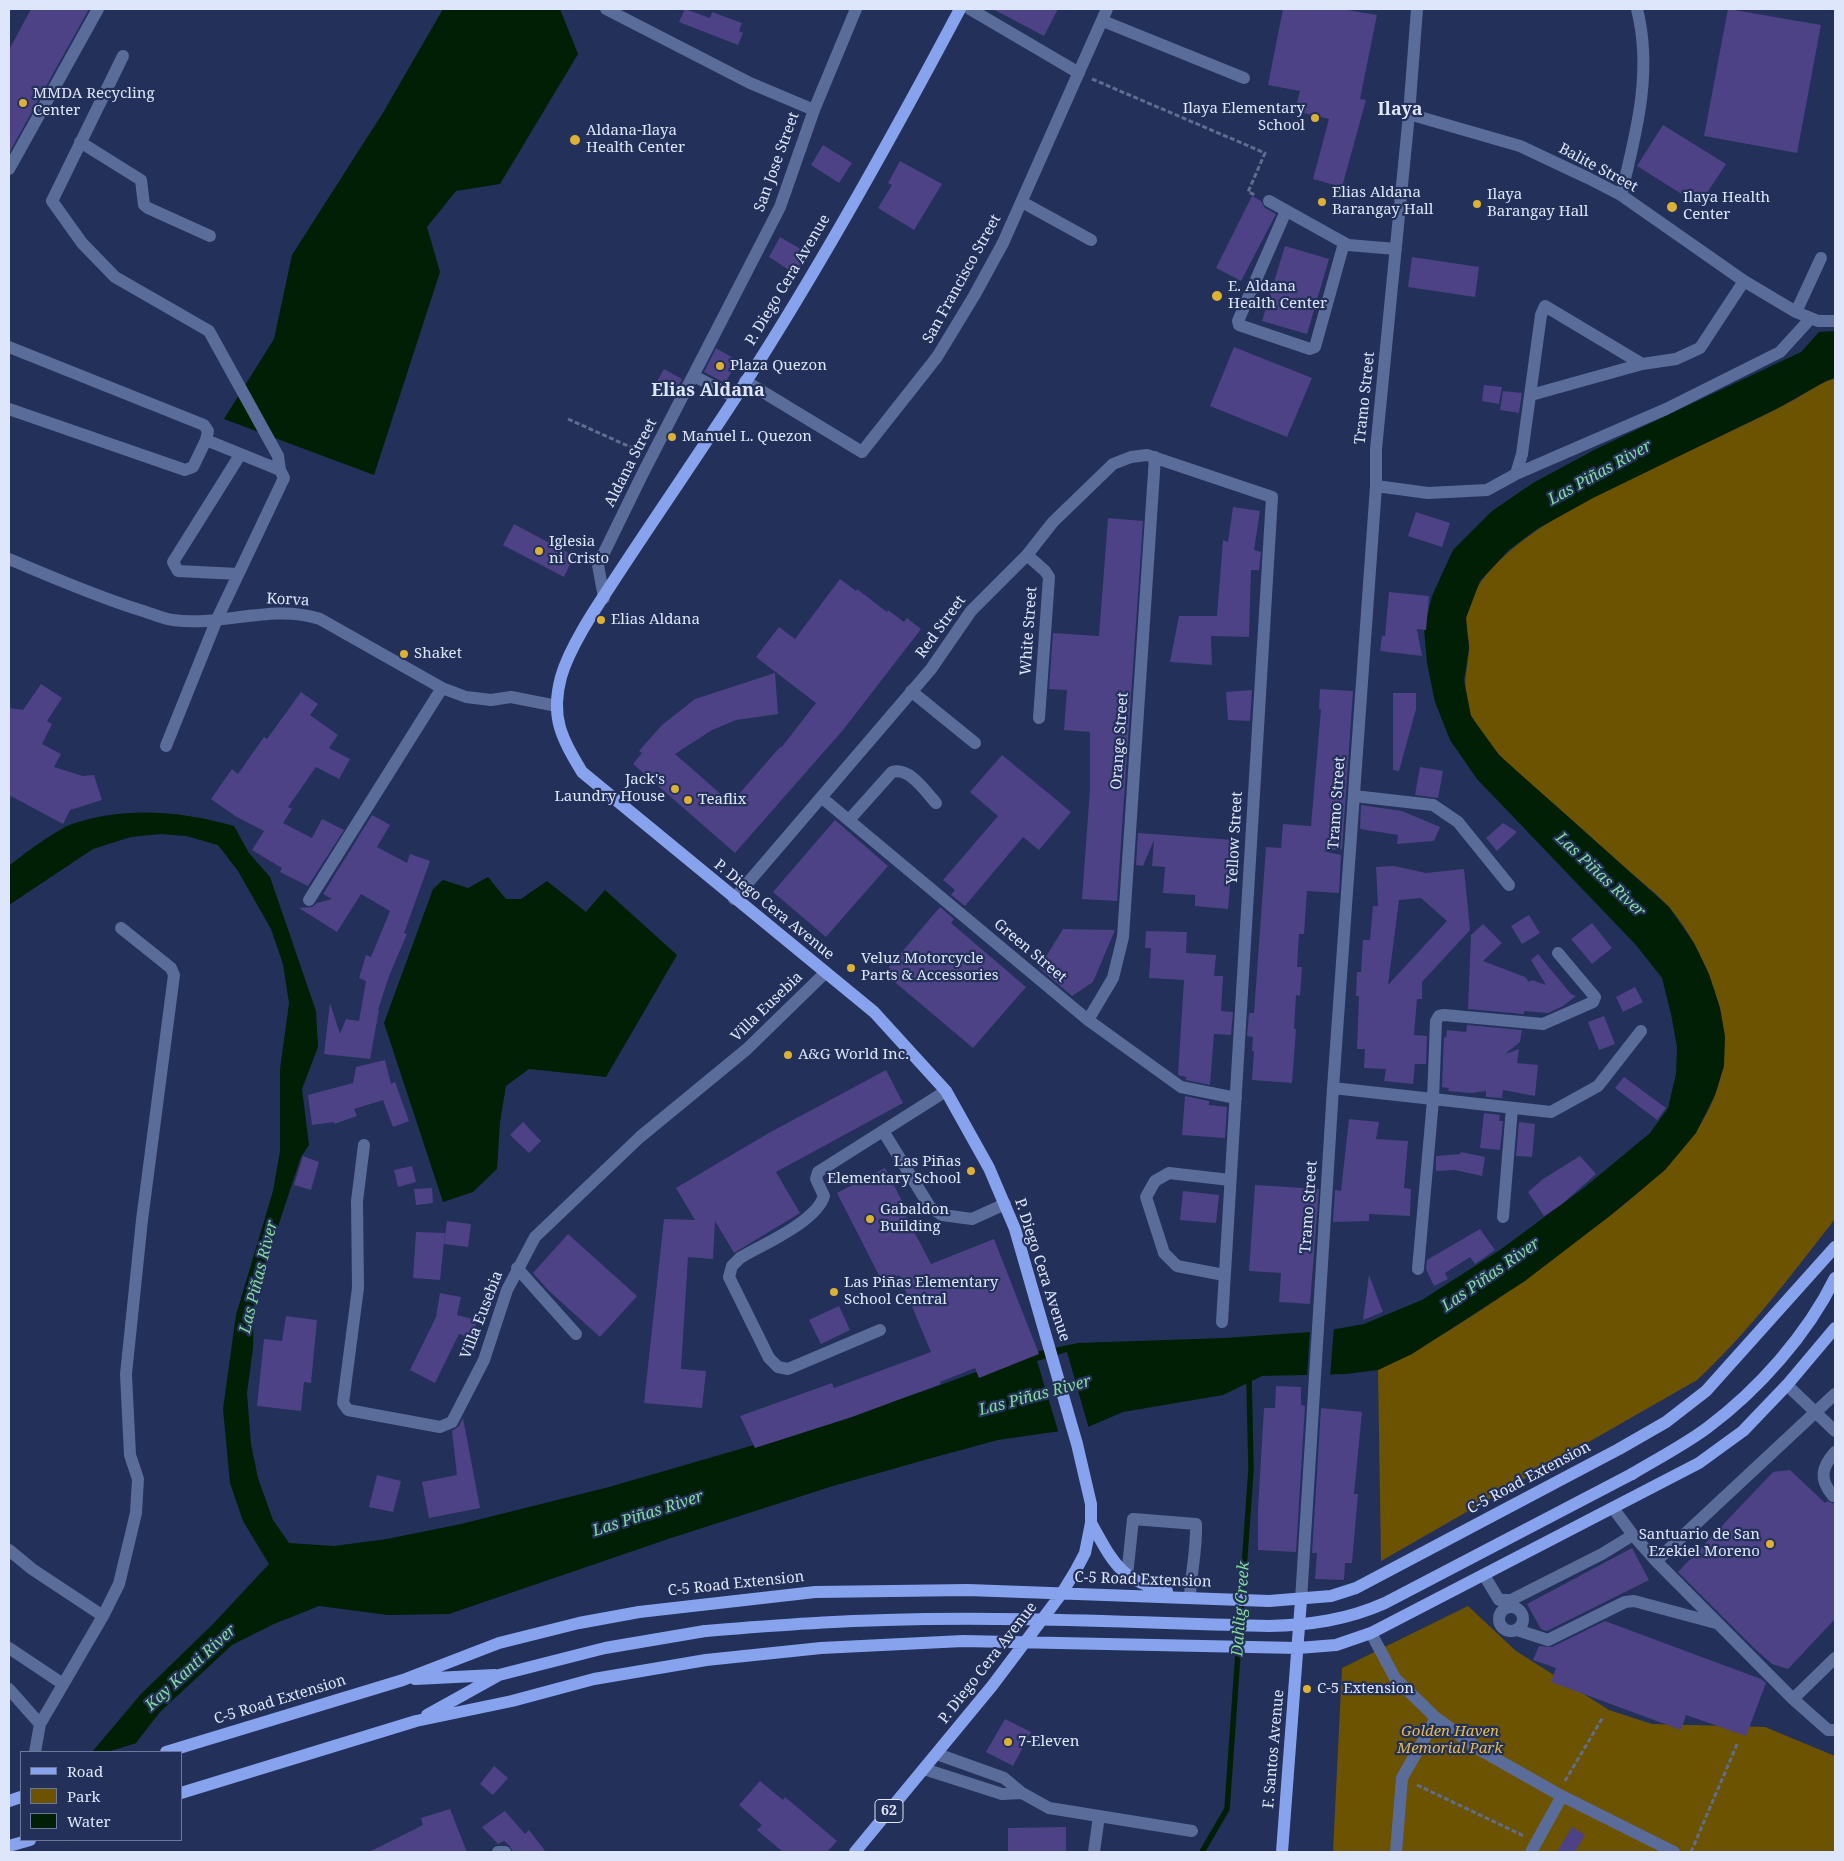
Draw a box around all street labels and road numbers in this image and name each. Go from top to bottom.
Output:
street label: San Jose Street [751,110,803,214]
street label: Balite Street [1555,140,1641,196]
street label: P. Diego Cera Avenue [742,211,834,349]
street label: San Francisco Street [919,211,1005,347]
street label: Tramo Street [1351,351,1379,445]
street label: Aldana Street [601,416,661,510]
street label: White Street [1017,586,1041,676]
street label: Korva [266,590,310,610]
street label: Red Street [912,592,970,662]
street label: Orange Street [1108,692,1132,790]
street label: Tramo Street [1325,756,1349,850]
street label: Yellow Street [1224,791,1246,885]
street label: P. Diego Cera Avenue [710,856,838,964]
street label: Green Street [990,915,1070,987]
street label: Villa Eusebia [727,968,807,1046]
street label: Tramo Street [1297,1160,1321,1254]
street label: P. Diego Cera Avenue [1010,1196,1074,1344]
street label: Villa Eusebia [457,1269,507,1361]
street label: C-5 Road Extension [1464,1438,1594,1518]
street label: C-5 Road Extension [667,1568,805,1600]
street label: C-5 Road Extension [1074,1569,1212,1591]
street label: P. Diego Cera Avenue [935,1599,1041,1727]
street label: C-5 Road Extension [212,1671,348,1729]
street label: F. Santos Avenue [1260,1689,1288,1809]
road number: 62 [875,1800,903,1822]

